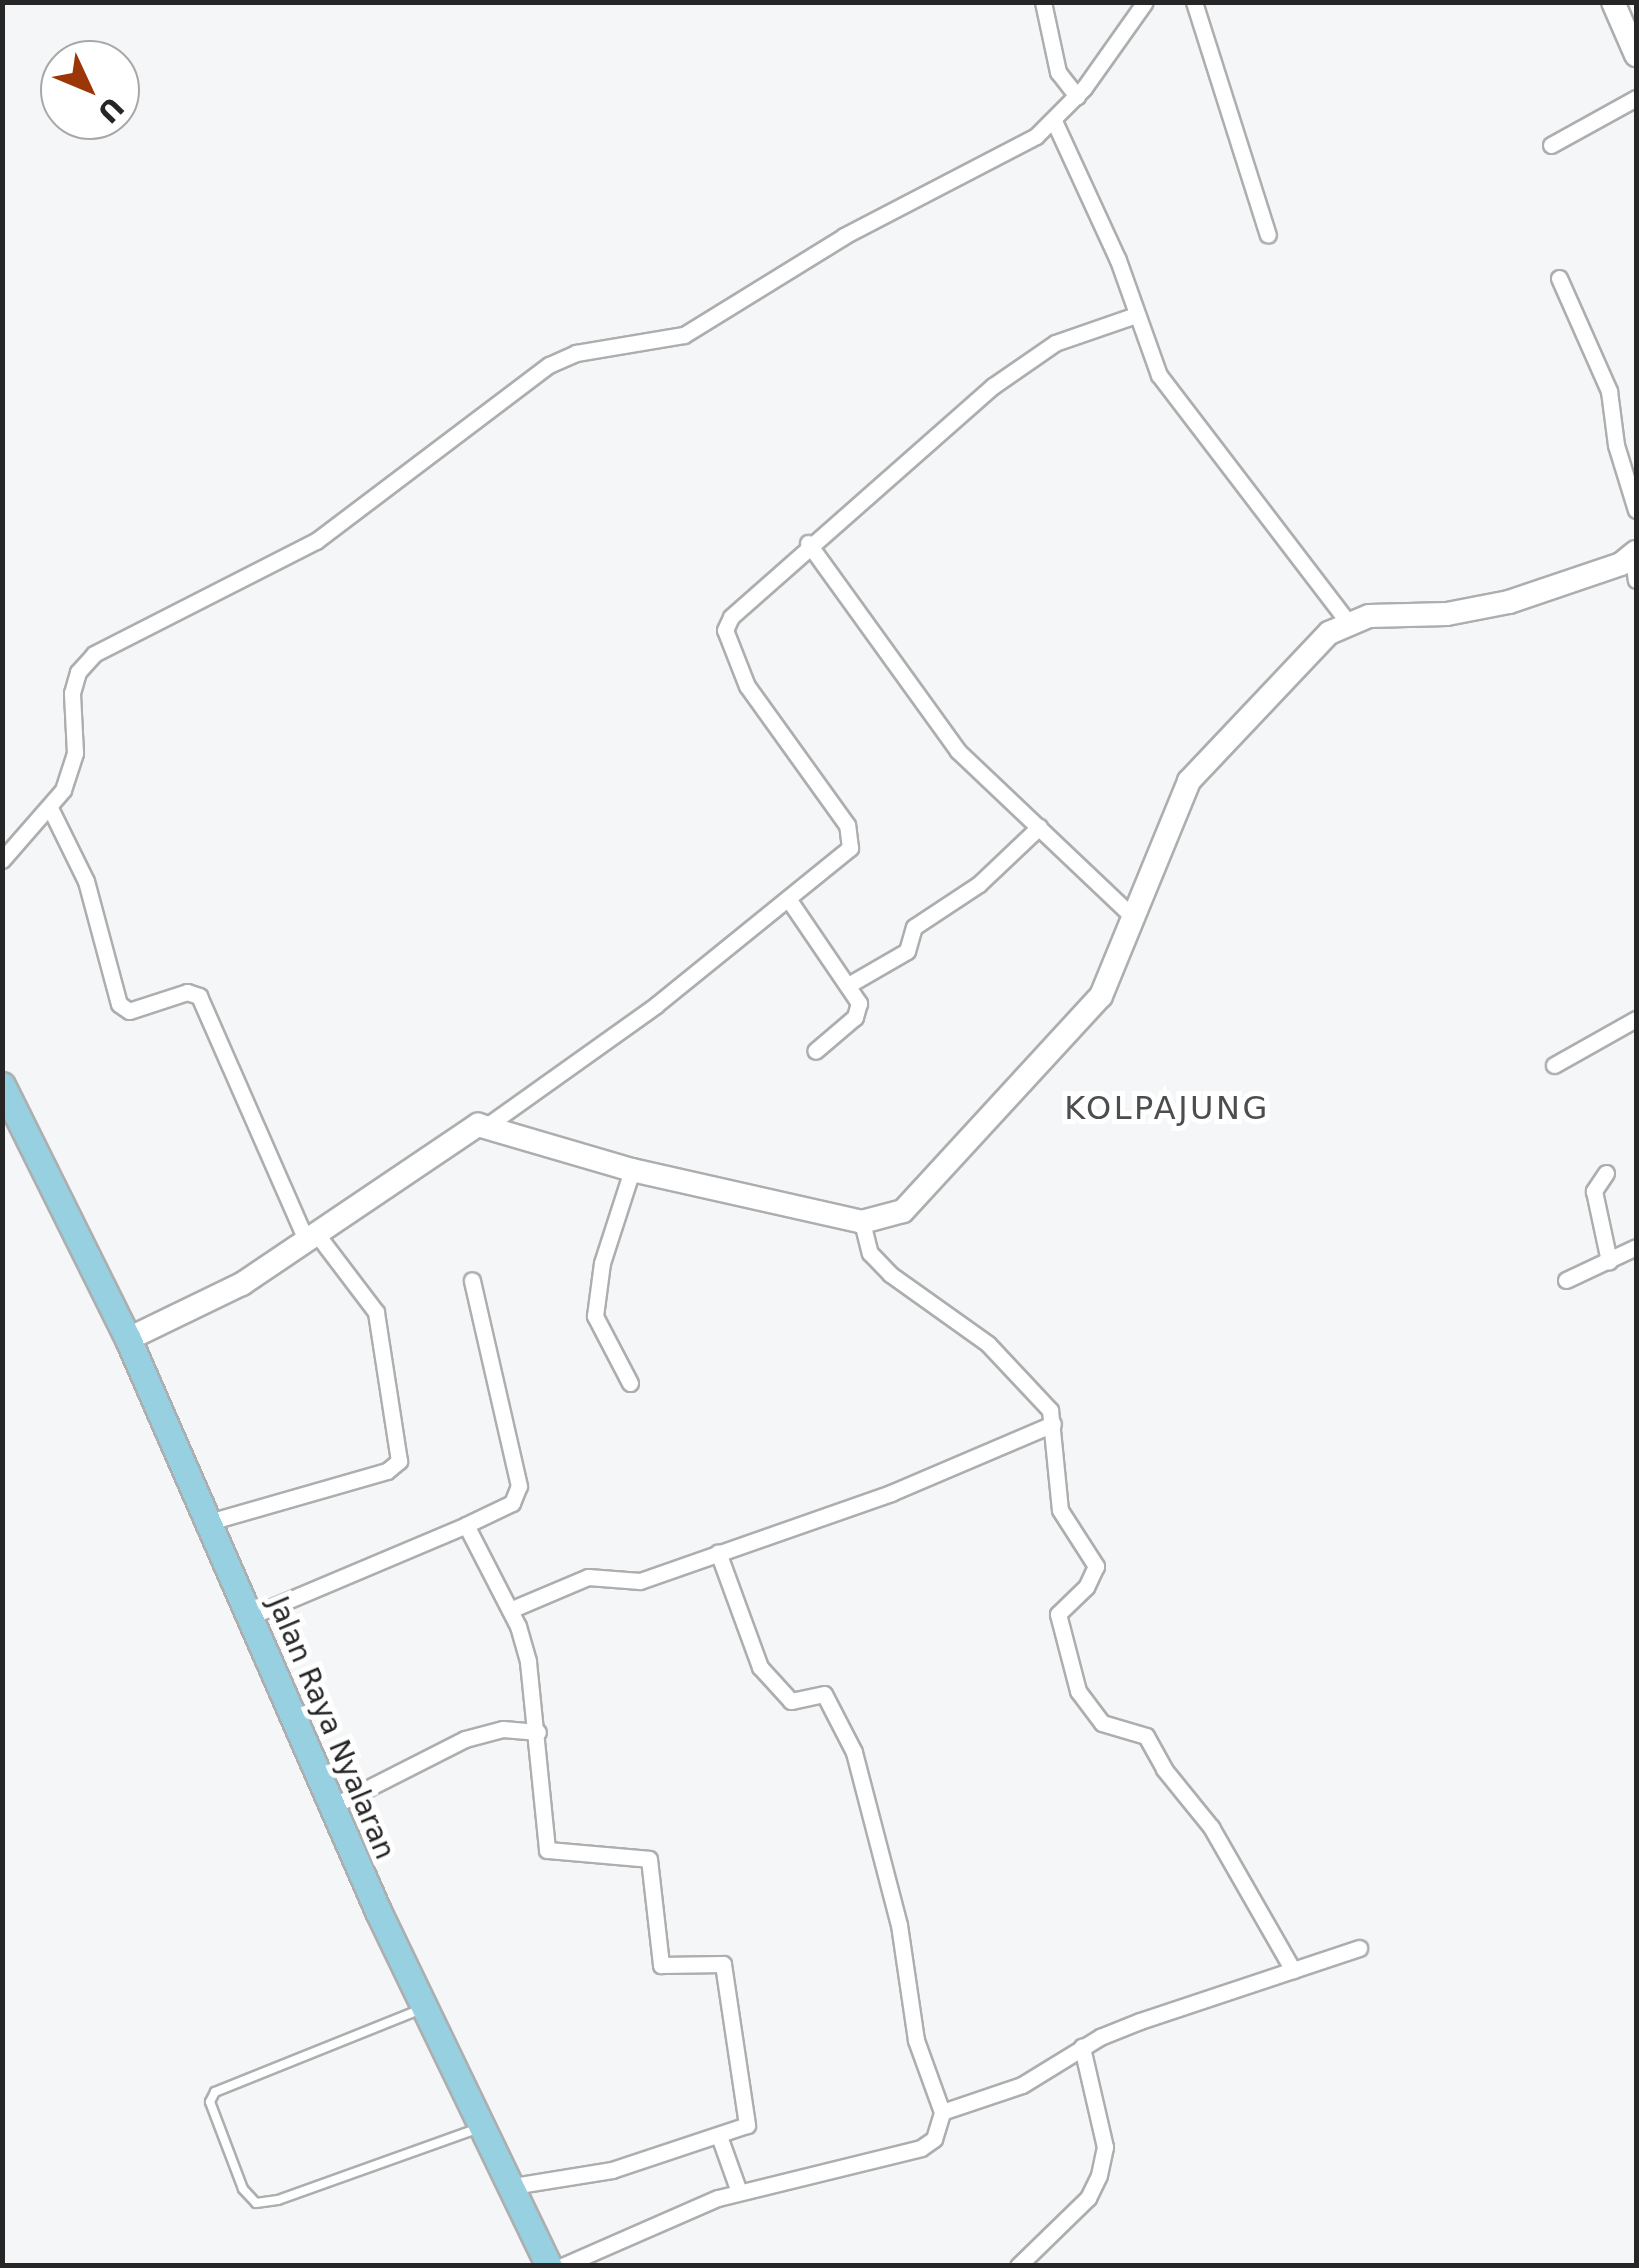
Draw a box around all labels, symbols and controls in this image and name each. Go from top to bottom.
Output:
north arrow [40,40,140,140]
text: U [91,90,130,129]
district label: KOLPAJUNG [1064,1089,1270,1127]
street label: Jalan Raya Nyalaran [261,1592,401,1864]

